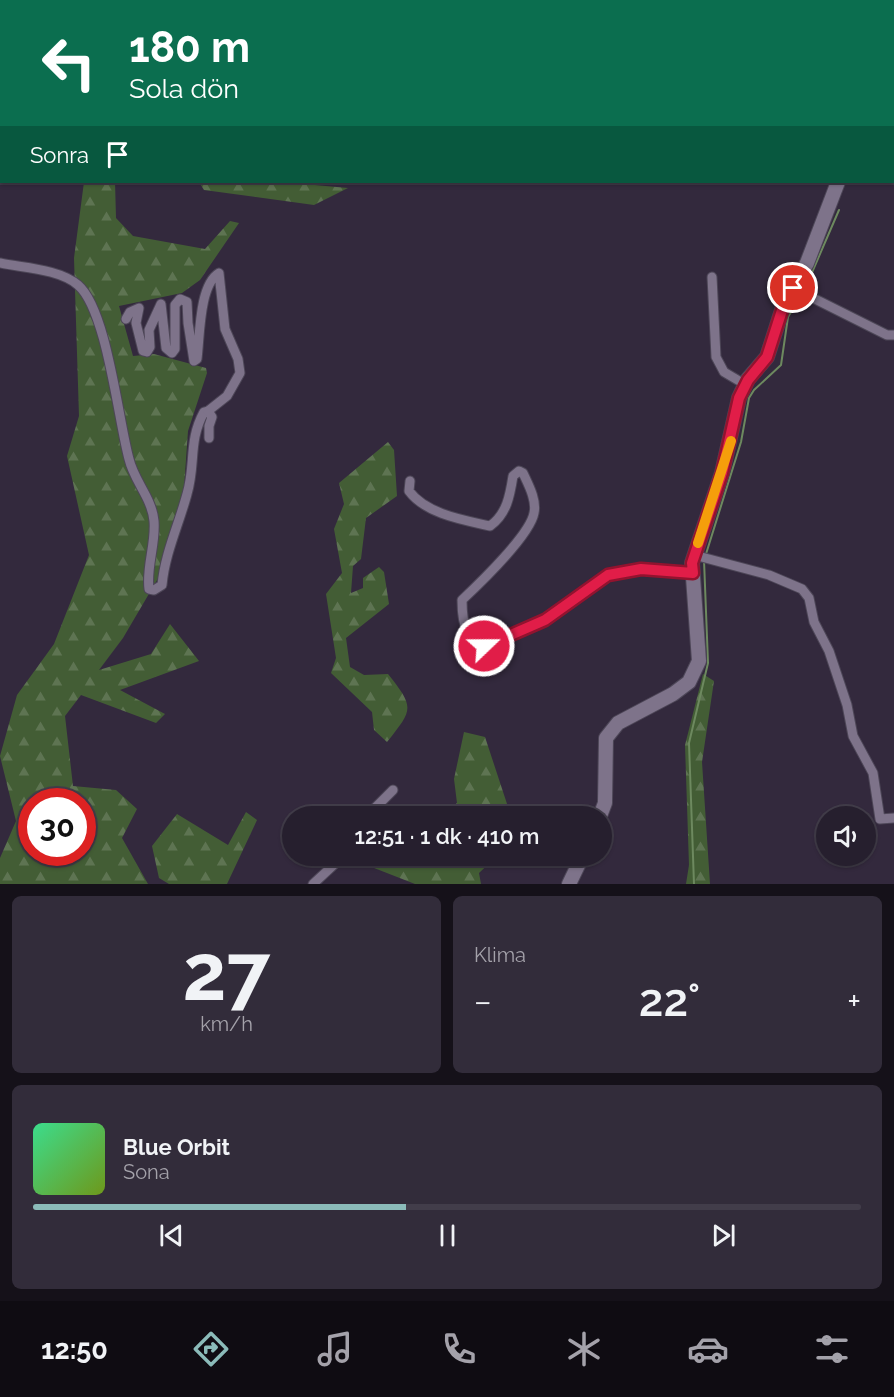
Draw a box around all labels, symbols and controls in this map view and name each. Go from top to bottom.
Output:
text: 180 m [129,23,250,72]
icon: left [30,24,108,102]
text: Sola dön [129,73,239,104]
icon: arrive [101,138,134,171]
text: Sonra [30,142,89,168]
pin [767,262,818,313]
icon: arrive [776,271,809,304]
position arrow [452,614,516,678]
speed limit sign: 30 [18,788,96,866]
map controls [816,806,876,866]
button: sound [816,806,876,866]
text: 12:51 · 1 dk · 410 m [355,823,539,849]
text: 27 [183,927,270,1018]
text: Klima [474,943,526,967]
text: 22° [639,974,700,1027]
text: − [474,982,492,1021]
text: + [847,982,861,1021]
text: km/h [200,1012,253,1036]
text: Blue Orbit [123,1134,230,1160]
text: Sona [123,1160,170,1184]
icon: previous [155,1219,188,1252]
icon: pause [431,1219,464,1252]
icon: next [707,1219,740,1252]
icon: directions [190,1328,232,1370]
icon: music [314,1328,356,1370]
icon: phone [438,1328,480,1370]
icon: climate [563,1328,605,1370]
icon: car [687,1328,729,1370]
icon: filters [811,1328,853,1370]
text: 12:50 [41,1334,108,1365]

